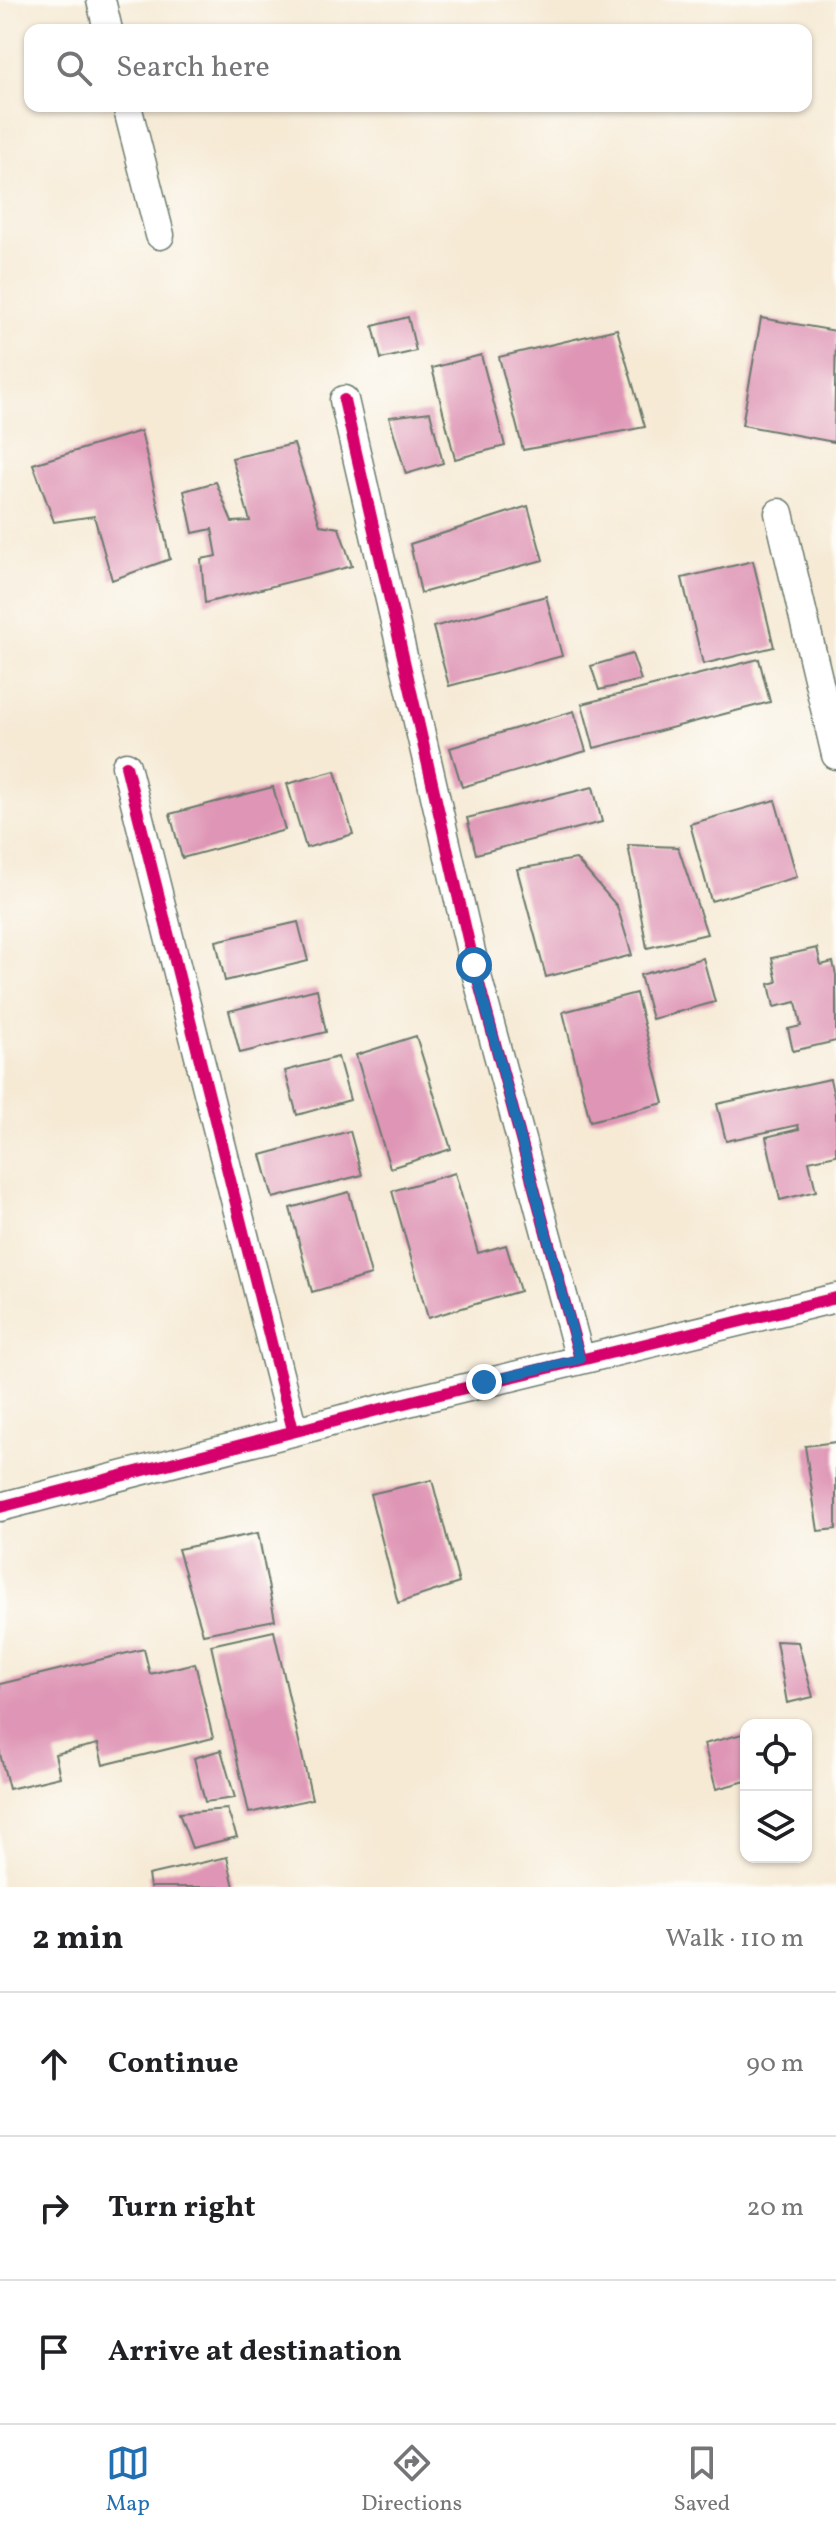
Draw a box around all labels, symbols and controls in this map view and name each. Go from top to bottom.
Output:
search box [24,24,812,112]
icon: search [52,46,96,90]
text: Search here [116,47,270,89]
route start [456,947,492,983]
route end [466,1364,502,1400]
map controls [740,1719,812,1863]
button: locate [740,1719,812,1791]
button: layers [740,1791,812,1863]
text: 2 min [32,1916,124,1963]
text: Walk · 110 m [665,1921,804,1957]
icon: ahead [32,2042,76,2086]
text: Continue [108,2043,239,2085]
text: 90 m [746,2046,804,2082]
icon: right [32,2186,76,2230]
text: Turn right [108,2187,256,2229]
text: 20 m [746,2190,804,2226]
icon: arrive [32,2330,76,2374]
text: Arrive at destination [108,2331,402,2373]
tab: Map [106,2441,150,2520]
tab: Directions [361,2441,462,2520]
tab: Saved [674,2441,730,2520]

